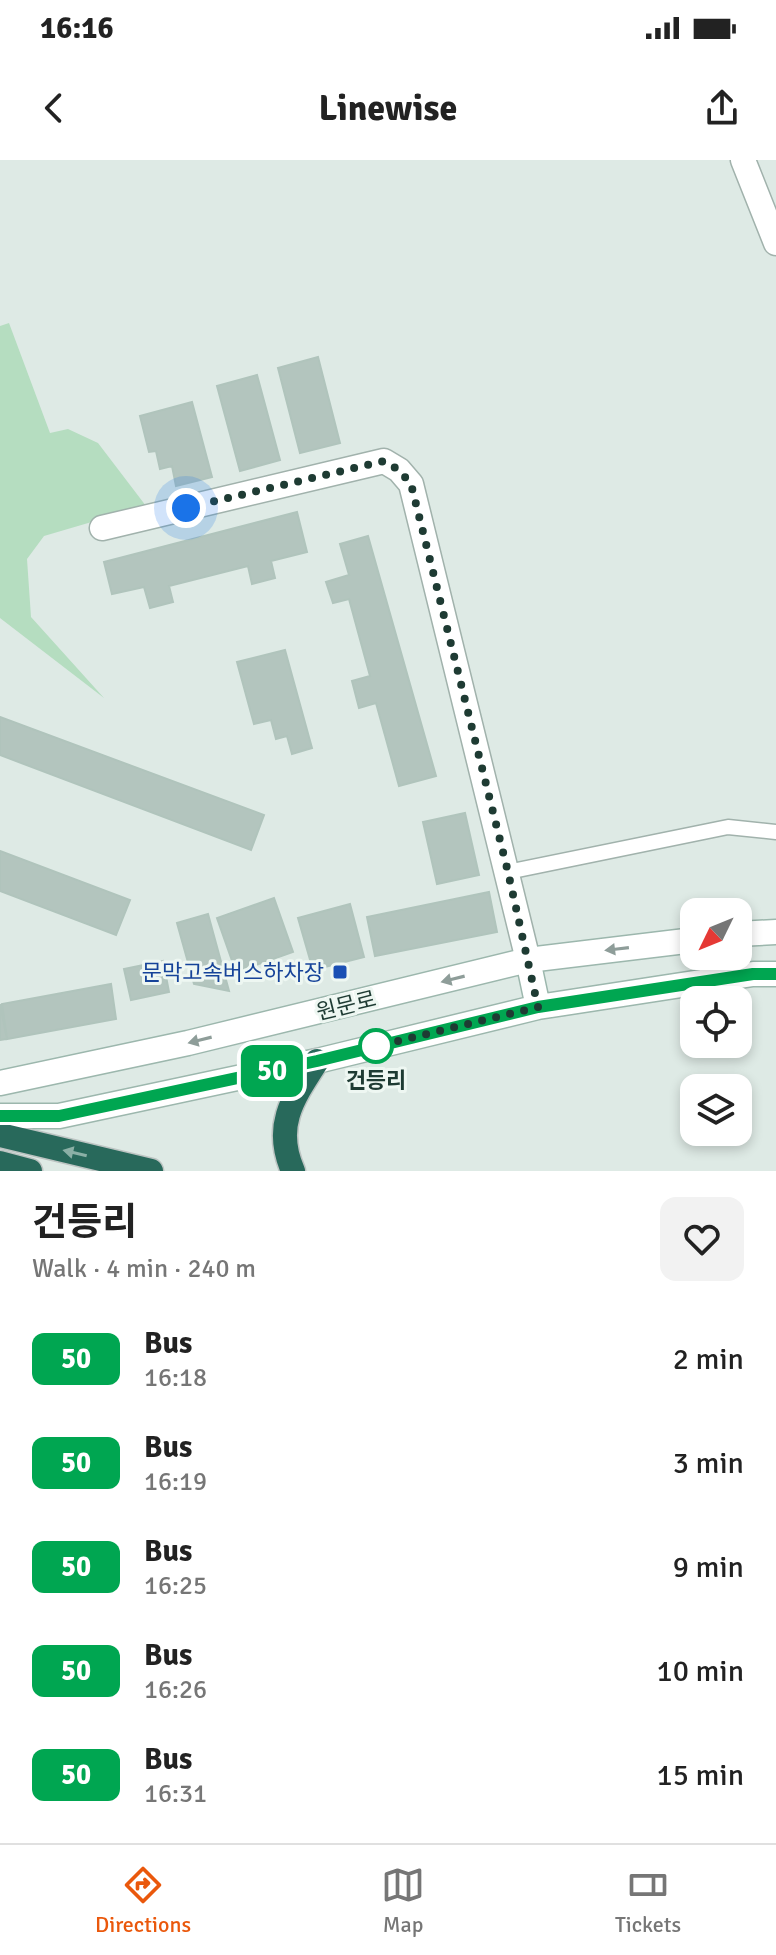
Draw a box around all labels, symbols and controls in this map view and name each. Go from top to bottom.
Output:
text: 16:16 [40,10,114,47]
icon: back [32,86,76,130]
text: Linewise [319,86,457,131]
icon: share [700,86,744,130]
your location [166,488,206,528]
north arrow [680,898,752,970]
map controls [680,898,752,1146]
one-way arrow [604,943,629,956]
place label: 문막고속버스하차장 [142,959,324,986]
marker: 문막고속버스하차장 [331,963,349,981]
one-way arrow [440,973,465,985]
street label: 원문로 [313,985,379,1026]
button: locate [680,986,752,1058]
marker: 건등리 [359,1029,393,1063]
one-way arrow [187,1034,212,1047]
line badge: 50 [236,1045,308,1097]
text: 50 [257,1054,287,1088]
place label: 건등리 [346,1067,406,1094]
button: layers [680,1074,752,1146]
one-way arrow [63,1146,88,1159]
button: heart [660,1197,744,1281]
text: 건등리 [32,1199,137,1246]
text: Walk · 4 min · 240 m [32,1253,256,1285]
text: Bus [144,1325,192,1362]
text: 2 min [673,1341,744,1378]
text: 50 [61,1342,91,1376]
text: 16:18 [144,1362,207,1394]
text: Bus [144,1429,192,1466]
text: 3 min [673,1445,744,1482]
text: 50 [61,1446,91,1480]
text: 16:19 [144,1466,207,1498]
text: Bus [144,1533,192,1570]
text: 9 min [673,1549,744,1586]
text: 50 [61,1550,91,1584]
text: 16:25 [144,1570,207,1602]
text: Bus [144,1637,192,1674]
text: 10 min [657,1653,744,1690]
text: 50 [61,1654,91,1688]
text: 16:26 [144,1674,207,1706]
text: Bus [144,1741,192,1778]
text: 15 min [657,1757,744,1794]
text: 50 [61,1758,91,1792]
text: 16:31 [144,1778,207,1810]
tab: Directions [95,1863,191,1938]
tab: Map [381,1863,425,1938]
tab: Tickets [615,1863,681,1938]

